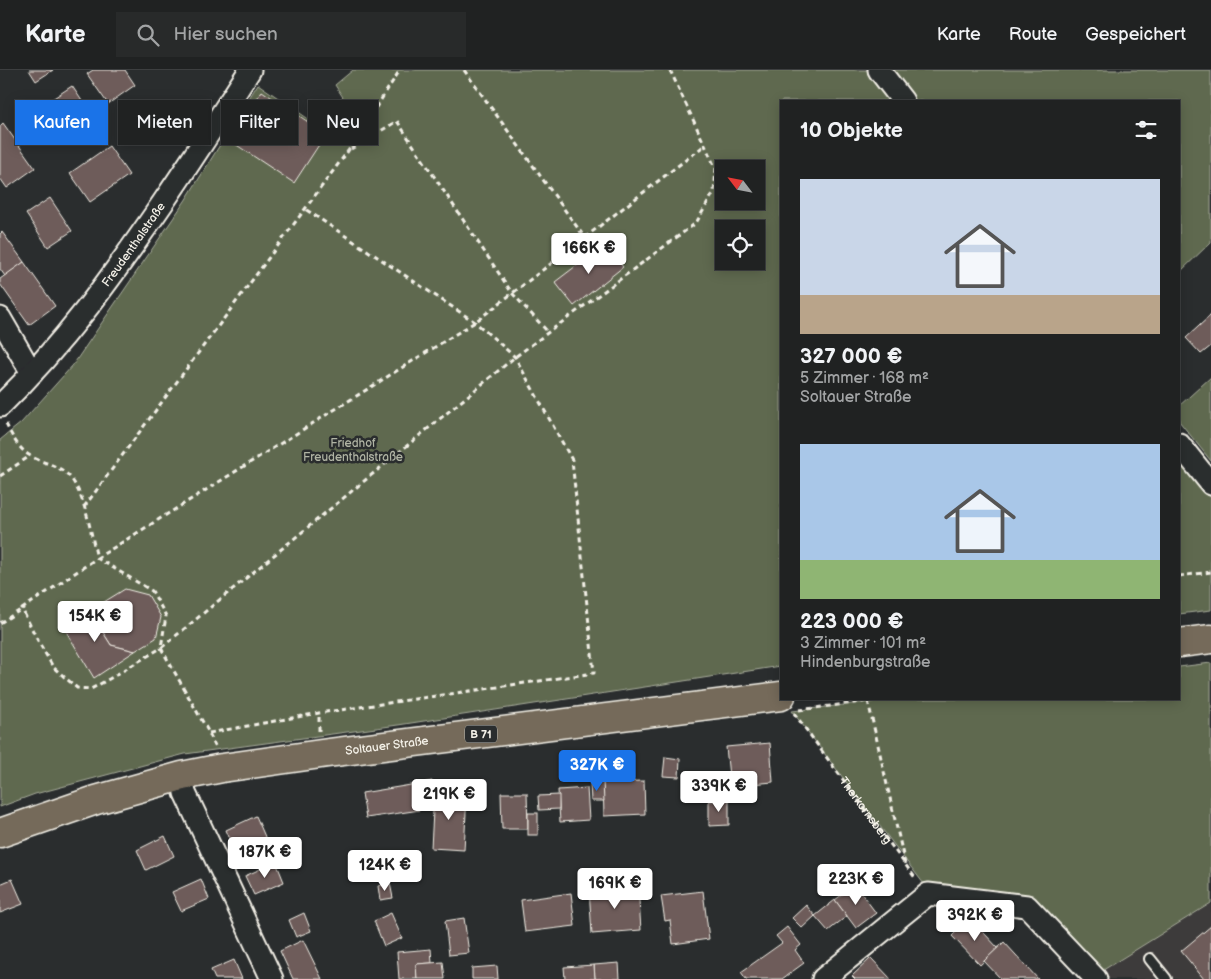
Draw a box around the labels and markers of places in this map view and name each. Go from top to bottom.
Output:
pin: 166K € [548,232,630,275]
pin: 154K € [54,600,136,643]
pin: 327K € [556,750,638,792]
pin: 339K € [678,770,760,813]
pin: 219K € [408,778,490,821]
pin: 187K € [224,836,306,879]
pin: 124K € [344,850,426,892]
pin: 223K € [815,864,897,906]
pin: 169K € [574,868,656,910]
pin: 392K € [934,900,1016,942]

